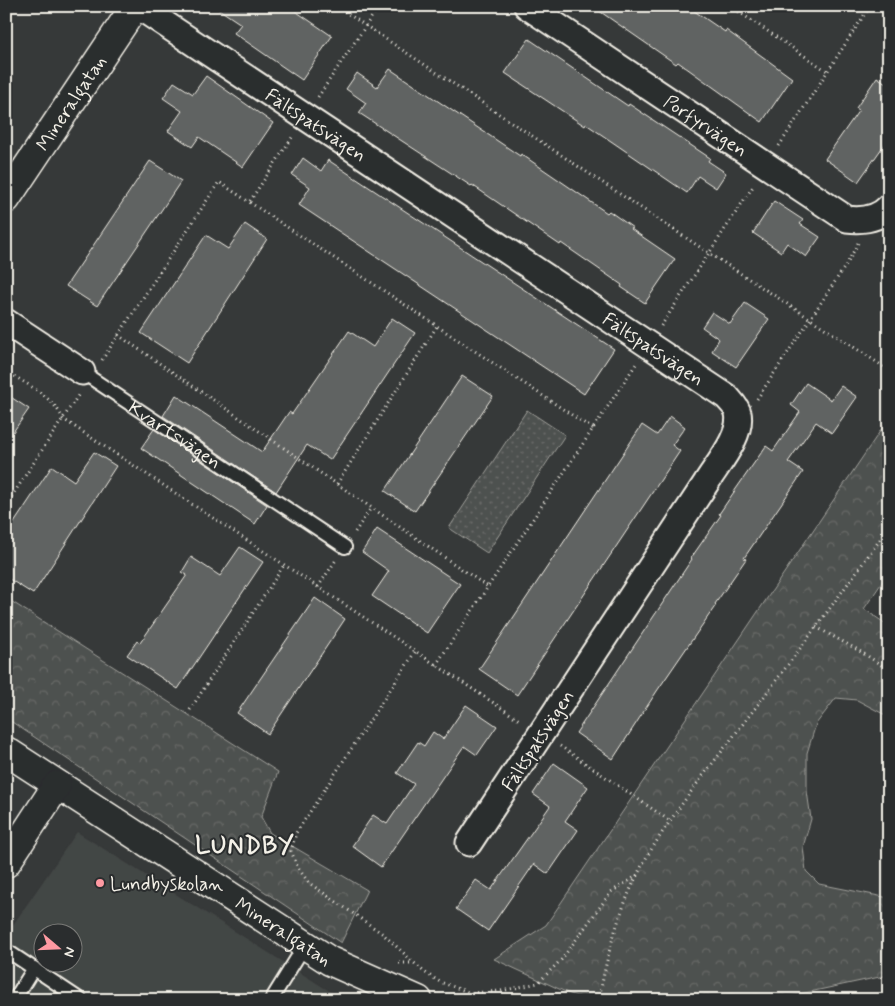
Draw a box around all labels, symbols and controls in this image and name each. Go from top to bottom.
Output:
street label: Mineralgatan [31,51,113,156]
street label: Fältspatsvägen [260,83,371,168]
street label: Porfyrvägen [659,90,752,163]
street label: Fältspatsvägen [597,307,708,392]
street label: Kvartsvägen [123,395,226,475]
street label: Fältspatsvägen [496,685,581,797]
district label: LUNDBY [195,831,295,862]
place label: Lundbyskolan [110,872,223,897]
marker: Lundbyskolan [94,877,106,889]
street label: Mineralgatan [230,892,336,973]
north arrow [32,924,82,974]
text: N [59,945,79,959]

